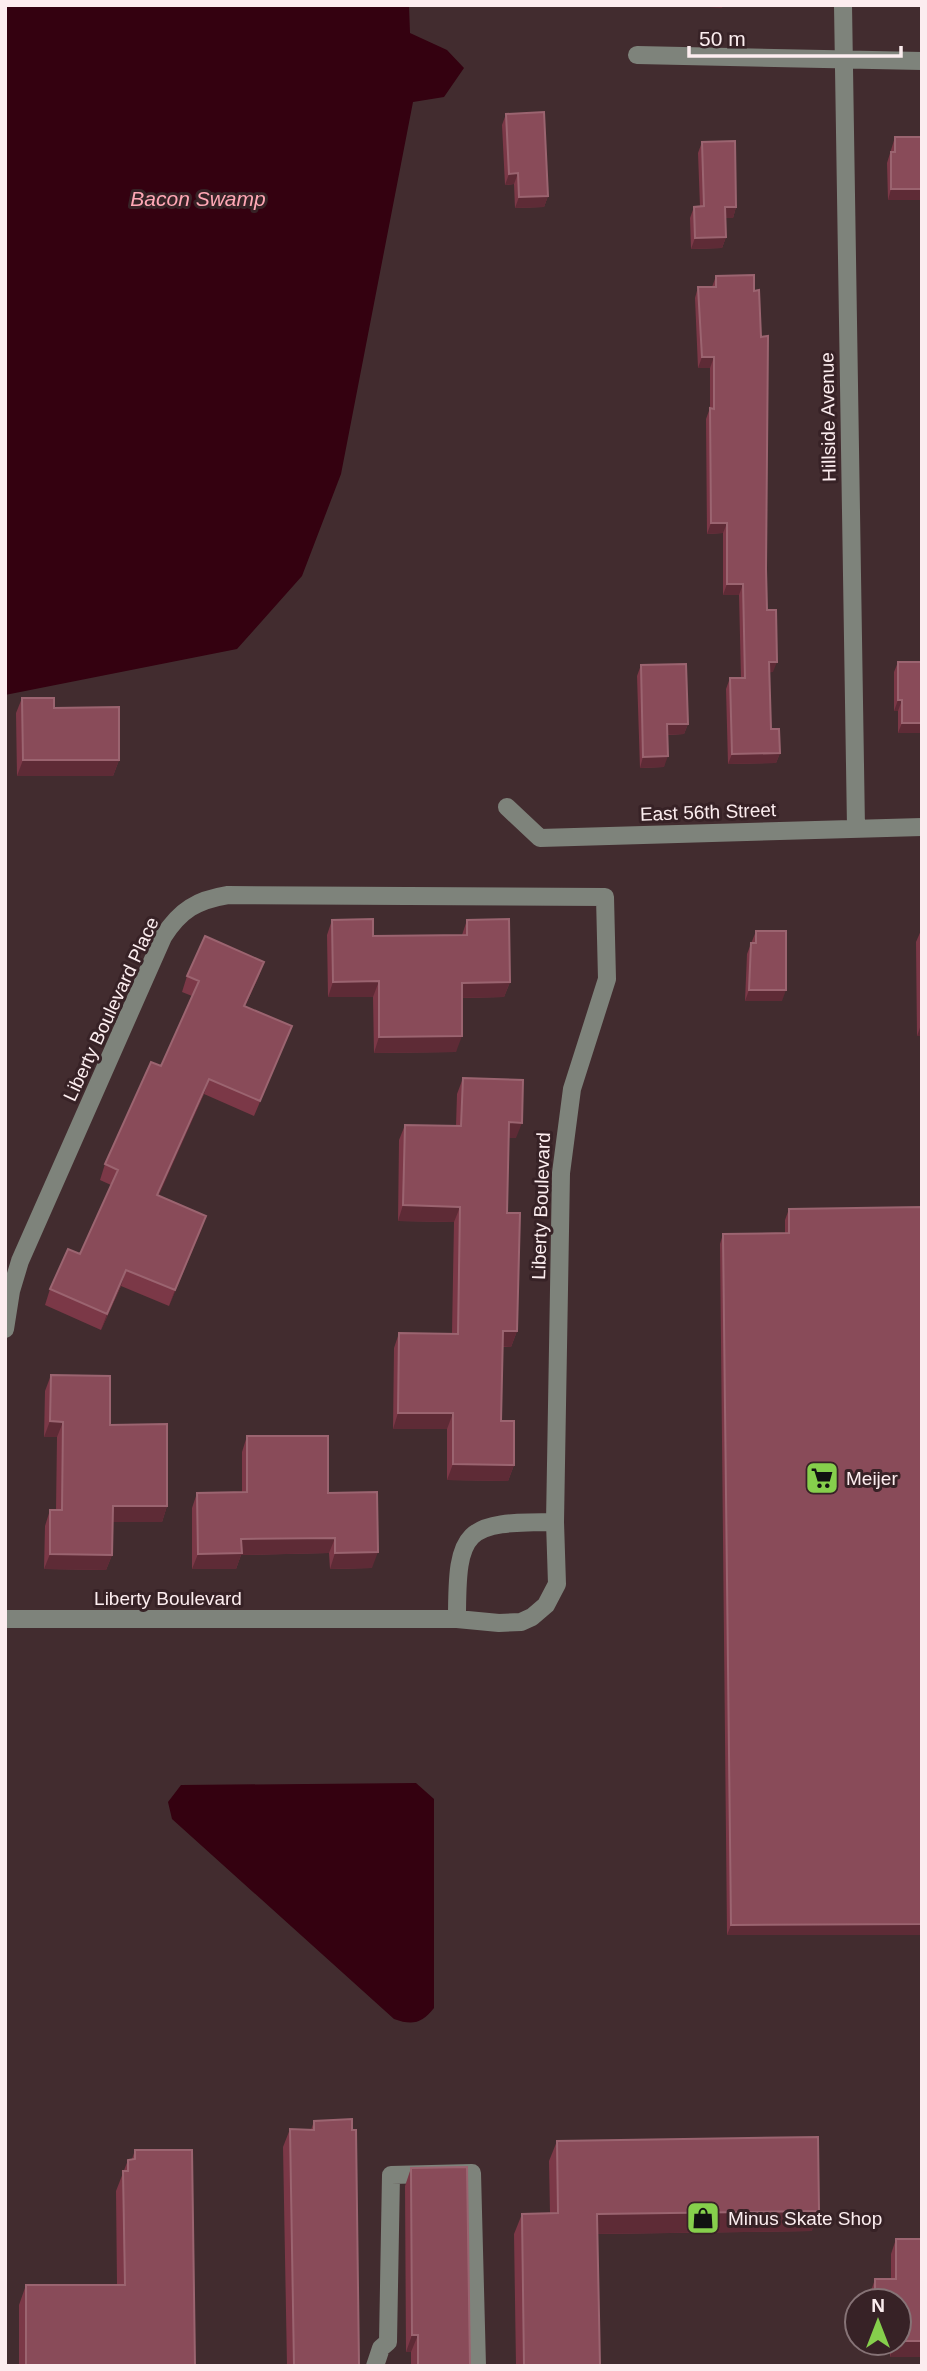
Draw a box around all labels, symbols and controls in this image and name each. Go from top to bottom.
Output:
scale bar [689,14,901,58]
text: 50 m [699,27,746,50]
water label: Bacon Swamp [130,187,266,210]
street label: Hillside Avenue [816,352,840,482]
street label: East 56th Street [640,799,777,825]
street label: Liberty Boulevard Place [59,914,163,1104]
street label: Liberty Boulevard [528,1132,554,1280]
supermarket icon: Meijer [803,1459,841,1497]
place label: Meijer [846,1468,898,1489]
street label: Liberty Boulevard [94,1588,242,1609]
shop icon: Minus Skate Shop [684,2199,722,2237]
place label: Minus Skate Shop [728,2208,882,2229]
north arrow [843,2287,913,2357]
text: N [871,2295,885,2316]

